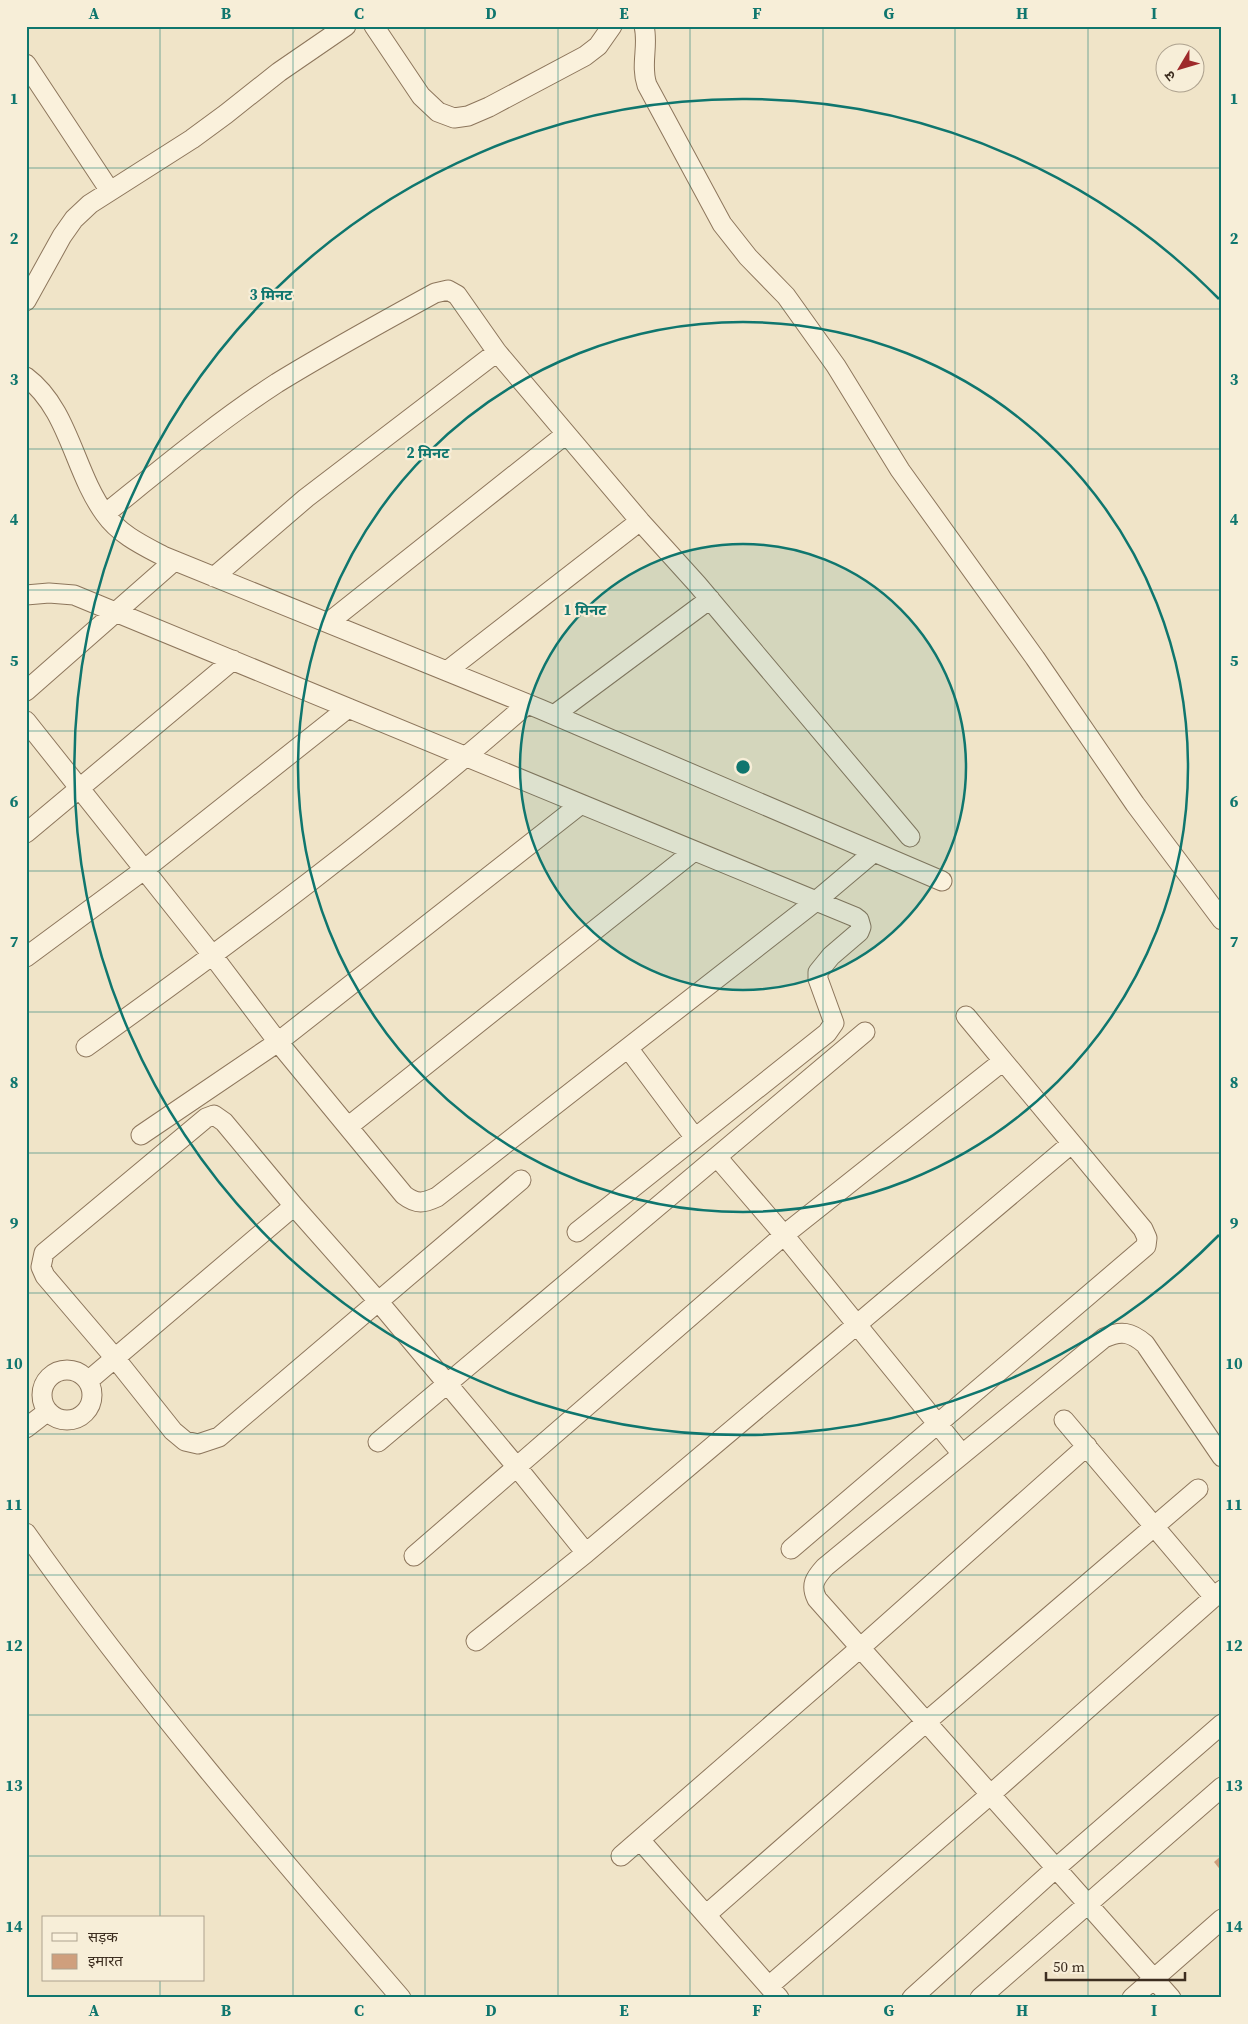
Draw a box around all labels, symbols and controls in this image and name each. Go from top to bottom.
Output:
text: A [89,2,100,24]
text: B [221,2,232,24]
text: C [354,2,364,24]
text: D [485,2,497,24]
text: E [619,2,629,24]
text: F [752,2,762,24]
text: G [884,2,895,24]
text: H [1016,2,1028,24]
text: I [1151,2,1157,24]
north arrow [1156,42,1206,92]
text: उ [1159,66,1180,85]
text: 1 [10,87,18,109]
text: 1 [1230,87,1238,109]
text: 2 [10,227,19,249]
text: 2 [1230,227,1239,249]
text: 3 मिनट [250,284,293,305]
text: 3 [10,368,19,390]
text: 3 [1230,368,1239,390]
text: 2 मिनट [407,442,450,463]
text: 4 [10,508,19,530]
text: 4 [1230,508,1239,530]
text: 1 मिनट [564,599,607,620]
text: 5 [10,649,19,671]
text: 5 [1230,649,1239,671]
centre of rings [734,758,752,776]
text: 6 [10,790,19,812]
text: 6 [1230,790,1239,812]
text: 7 [10,930,19,952]
text: 7 [1230,930,1239,952]
text: 8 [10,1071,18,1093]
text: 8 [1230,1071,1238,1093]
text: 9 [10,1212,19,1234]
text: 9 [1230,1212,1239,1234]
text: 10 [5,1352,23,1374]
text: 10 [1225,1352,1243,1374]
text: 11 [5,1493,23,1515]
text: 11 [1225,1493,1243,1515]
text: 12 [5,1634,23,1656]
text: 12 [1225,1634,1243,1656]
text: 13 [5,1774,23,1796]
text: 13 [1225,1774,1243,1796]
text: 14 [5,1915,23,1937]
text: 14 [1225,1915,1243,1937]
legend [42,1916,205,1982]
text: सड़क [88,1926,118,1947]
scale bar [1046,1949,1184,1981]
text: इमारत [88,1950,123,1971]
text: 50 m [1053,1956,1085,1977]
text: A [89,1999,100,2021]
text: B [221,1999,232,2021]
text: C [354,1999,364,2021]
text: D [485,1999,497,2021]
text: E [619,1999,629,2021]
text: F [752,1999,762,2021]
text: G [884,1999,895,2021]
text: H [1016,1999,1028,2021]
text: I [1151,1999,1157,2021]

